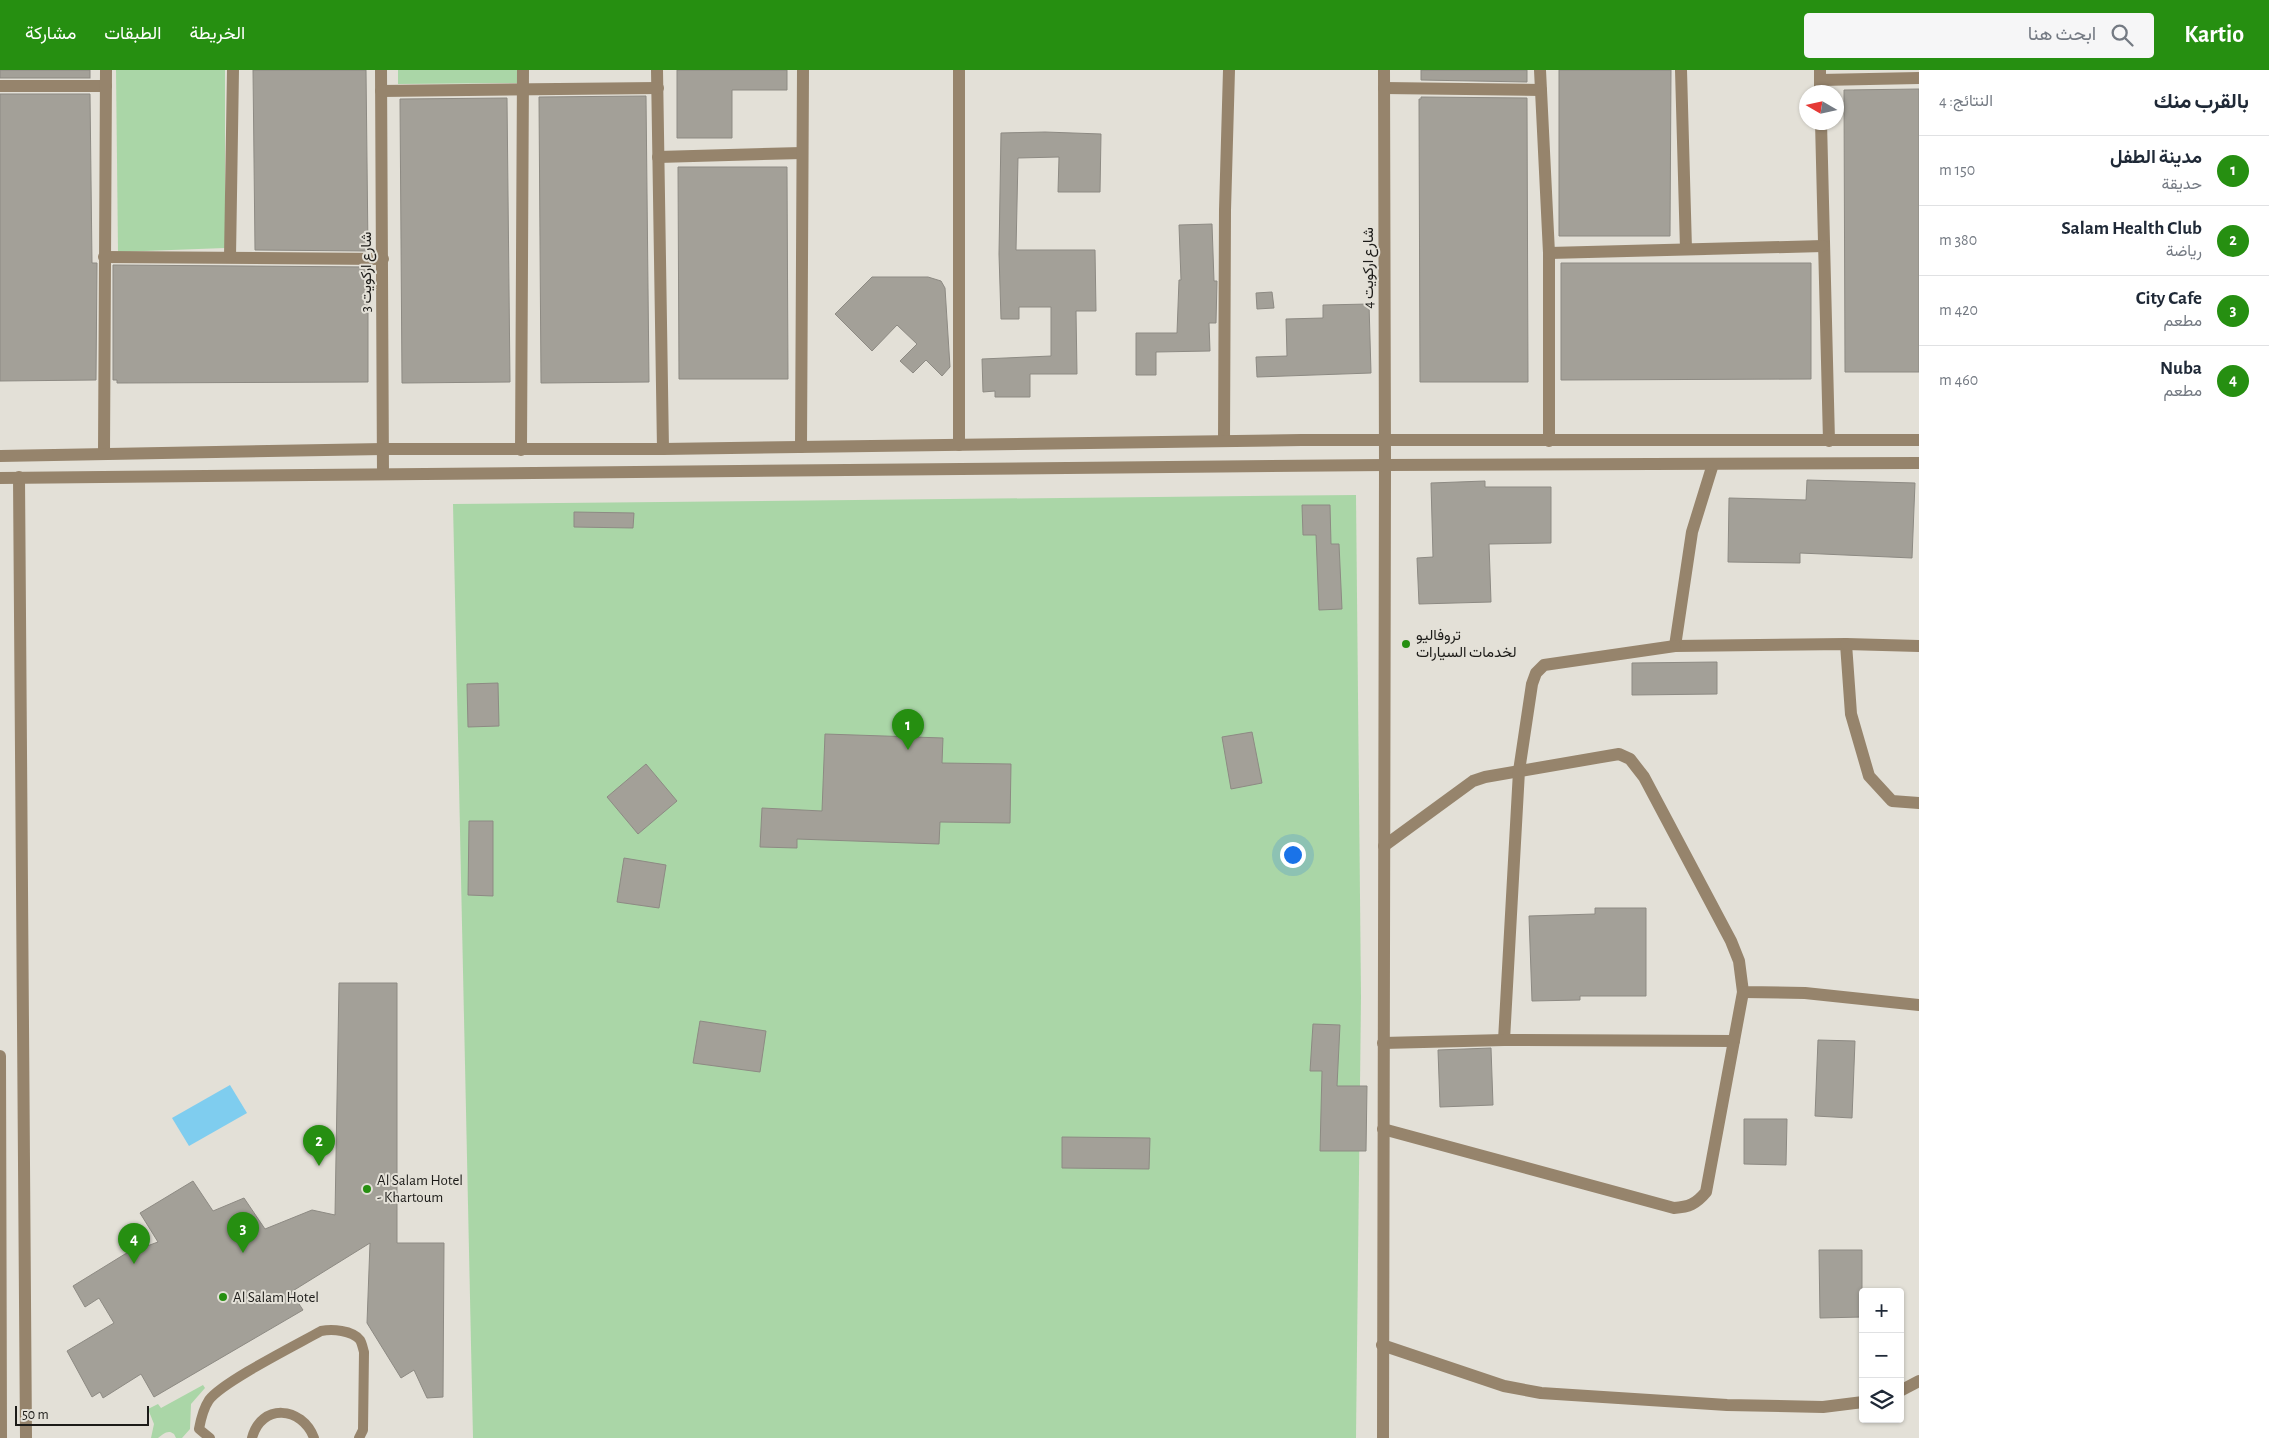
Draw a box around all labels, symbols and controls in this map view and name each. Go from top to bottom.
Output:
search box [1804,13,2154,58]
icon: search [2108,21,2136,49]
text: Kartio [2184,23,2244,47]
text: مشاركة [25,25,76,43]
text: الطبقات [104,25,161,43]
text: الخريطة [189,25,245,43]
text: ابحث هنا [2028,25,2096,44]
north arrow [1799,85,1844,130]
text: بالقرب منك [2154,91,2249,112]
text: النتائج: 4 [1939,93,1993,109]
text: مدينة الطفل [2110,148,2202,167]
text: 150 m [1939,162,1975,178]
text: 1 [2230,162,2236,178]
text: حديقة [2162,176,2202,192]
text: Salam Health Club [2061,219,2202,238]
street label: شارع اركويت 4 [1361,227,1379,309]
street label: شارع اركويت 3 [359,232,377,312]
text: 380 m [1939,232,1977,248]
text: 2 [2229,232,2237,248]
text: رياضة [2166,243,2202,259]
text: City Cafe [2136,289,2202,308]
text: 420 m [1939,302,1978,318]
text: 3 [2230,302,2236,318]
text: مطعم [2163,313,2202,329]
text: Nuba [2160,359,2202,378]
text: 460 m [1939,372,1978,388]
text: 4 [2229,372,2237,388]
text: مطعم [2163,383,2202,399]
place label: تروفاليو لخدمات السيارات [1416,628,1517,661]
marker: تروفاليو لخدمات السيارات [1400,638,1412,650]
pin: 1 [892,709,924,750]
your location [1280,842,1306,868]
pin: 2 [303,1125,335,1166]
place label: Al Salam Hotel - Khartoum [377,1173,463,1205]
marker: Al Salam Hotel - Khartoum [361,1183,373,1195]
pin: 3 [227,1212,259,1253]
pin: 4 [118,1223,150,1264]
map controls [1859,1288,1904,1423]
button: + [1859,1288,1904,1333]
place label: Al Salam Hotel [233,1290,319,1305]
marker: Al Salam Hotel [217,1291,229,1303]
button: − [1859,1333,1904,1378]
button: layers [1859,1378,1904,1423]
scale bar [15,1403,149,1426]
text: 50 m [22,1408,49,1422]

